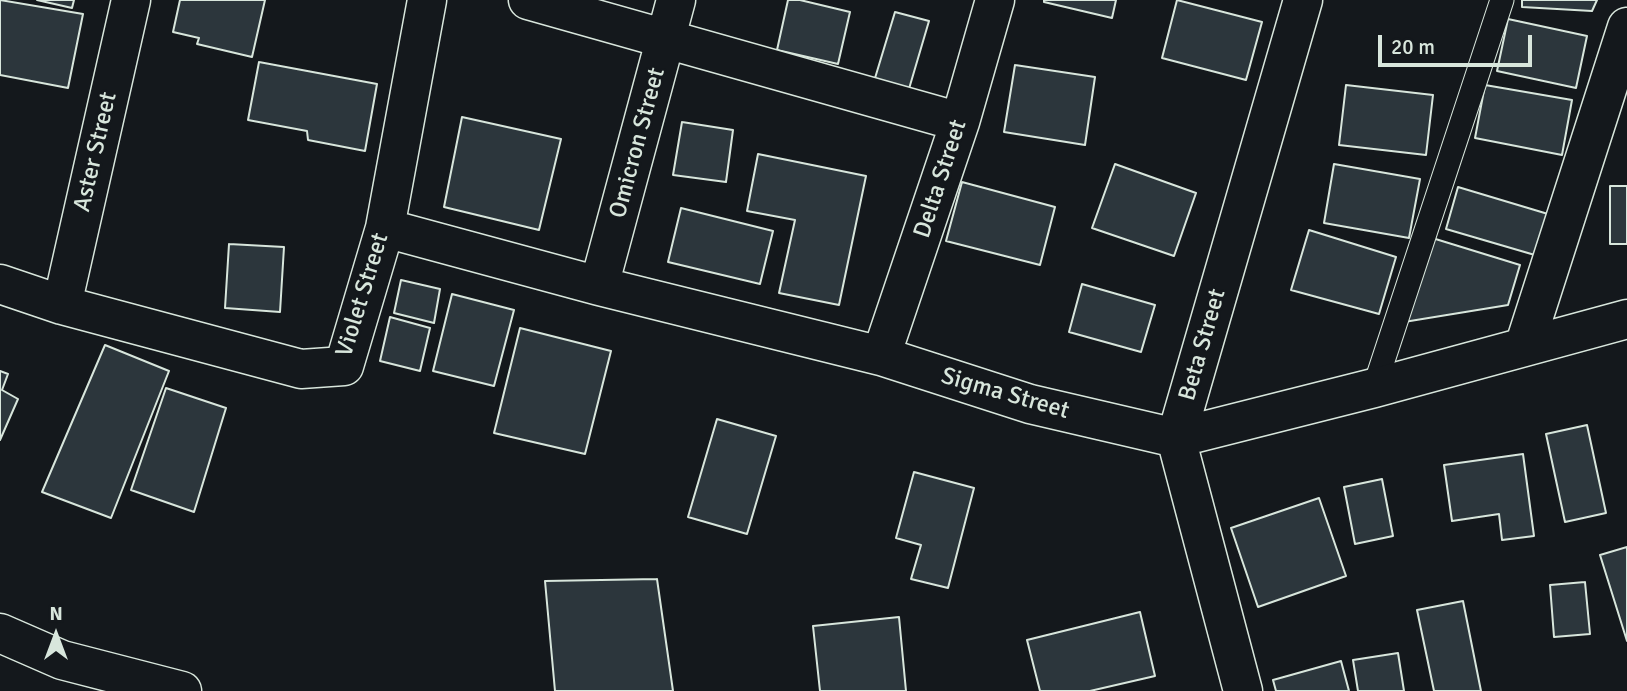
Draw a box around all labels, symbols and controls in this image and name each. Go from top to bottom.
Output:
scale bar [1382,21,1536,65]
text: 20 m [1391,34,1435,60]
street label: Omicron Street [604,65,672,221]
street label: Aster Street [68,89,124,215]
street label: Delta Street [908,116,974,242]
street label: Violet Street [331,230,395,360]
street label: Beta Street [1173,286,1233,404]
street label: Sigma Street [938,362,1072,426]
north arrow [21,600,91,670]
text: N [49,602,63,626]

